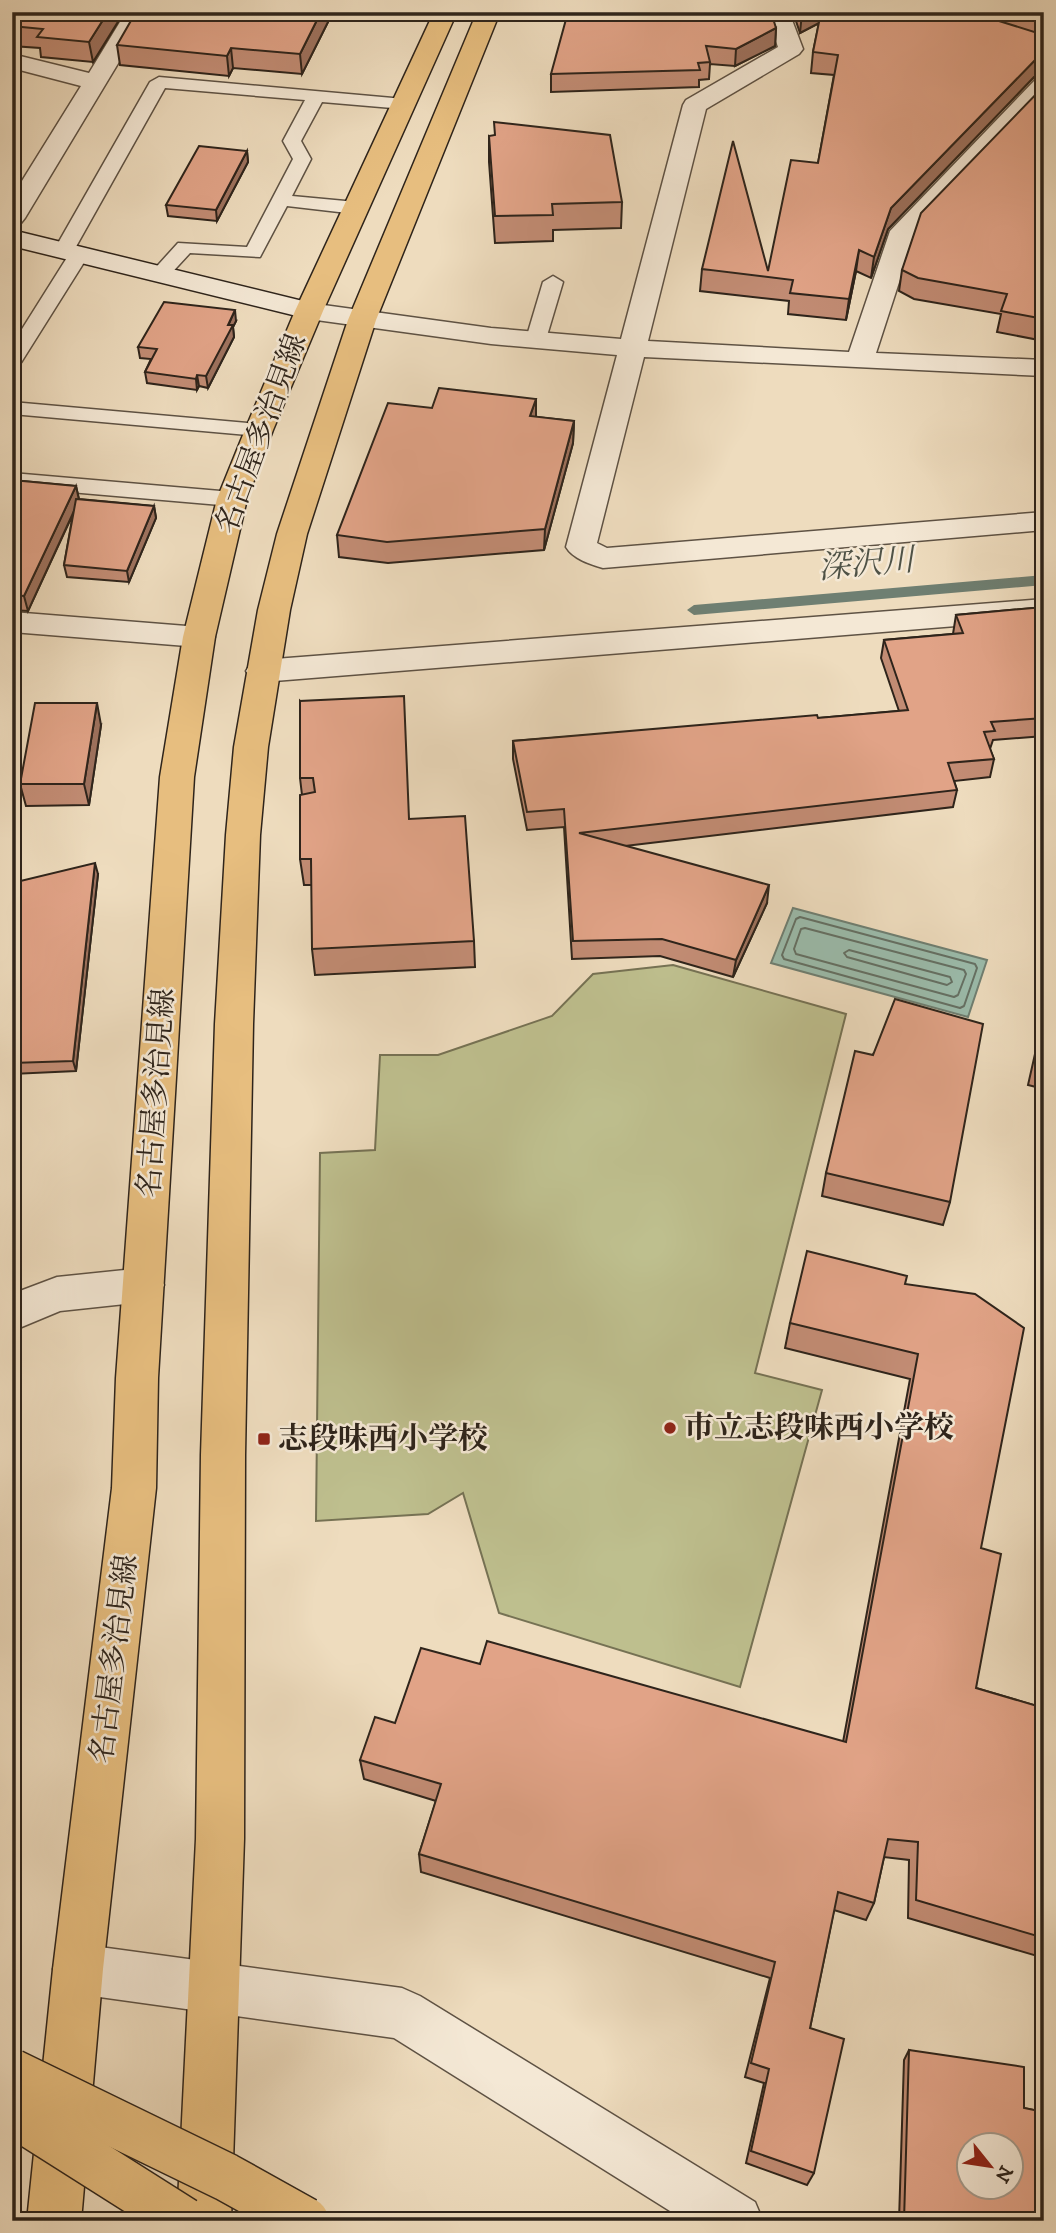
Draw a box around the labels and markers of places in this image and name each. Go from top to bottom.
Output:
place label: 市立志段味西小学校 [684,1410,954,1447]
marker: 市立志段味西小学校 [662,1420,678,1436]
place label: 志段味西小学校 [278,1421,488,1458]
marker: 志段味西小学校 [256,1431,272,1447]

